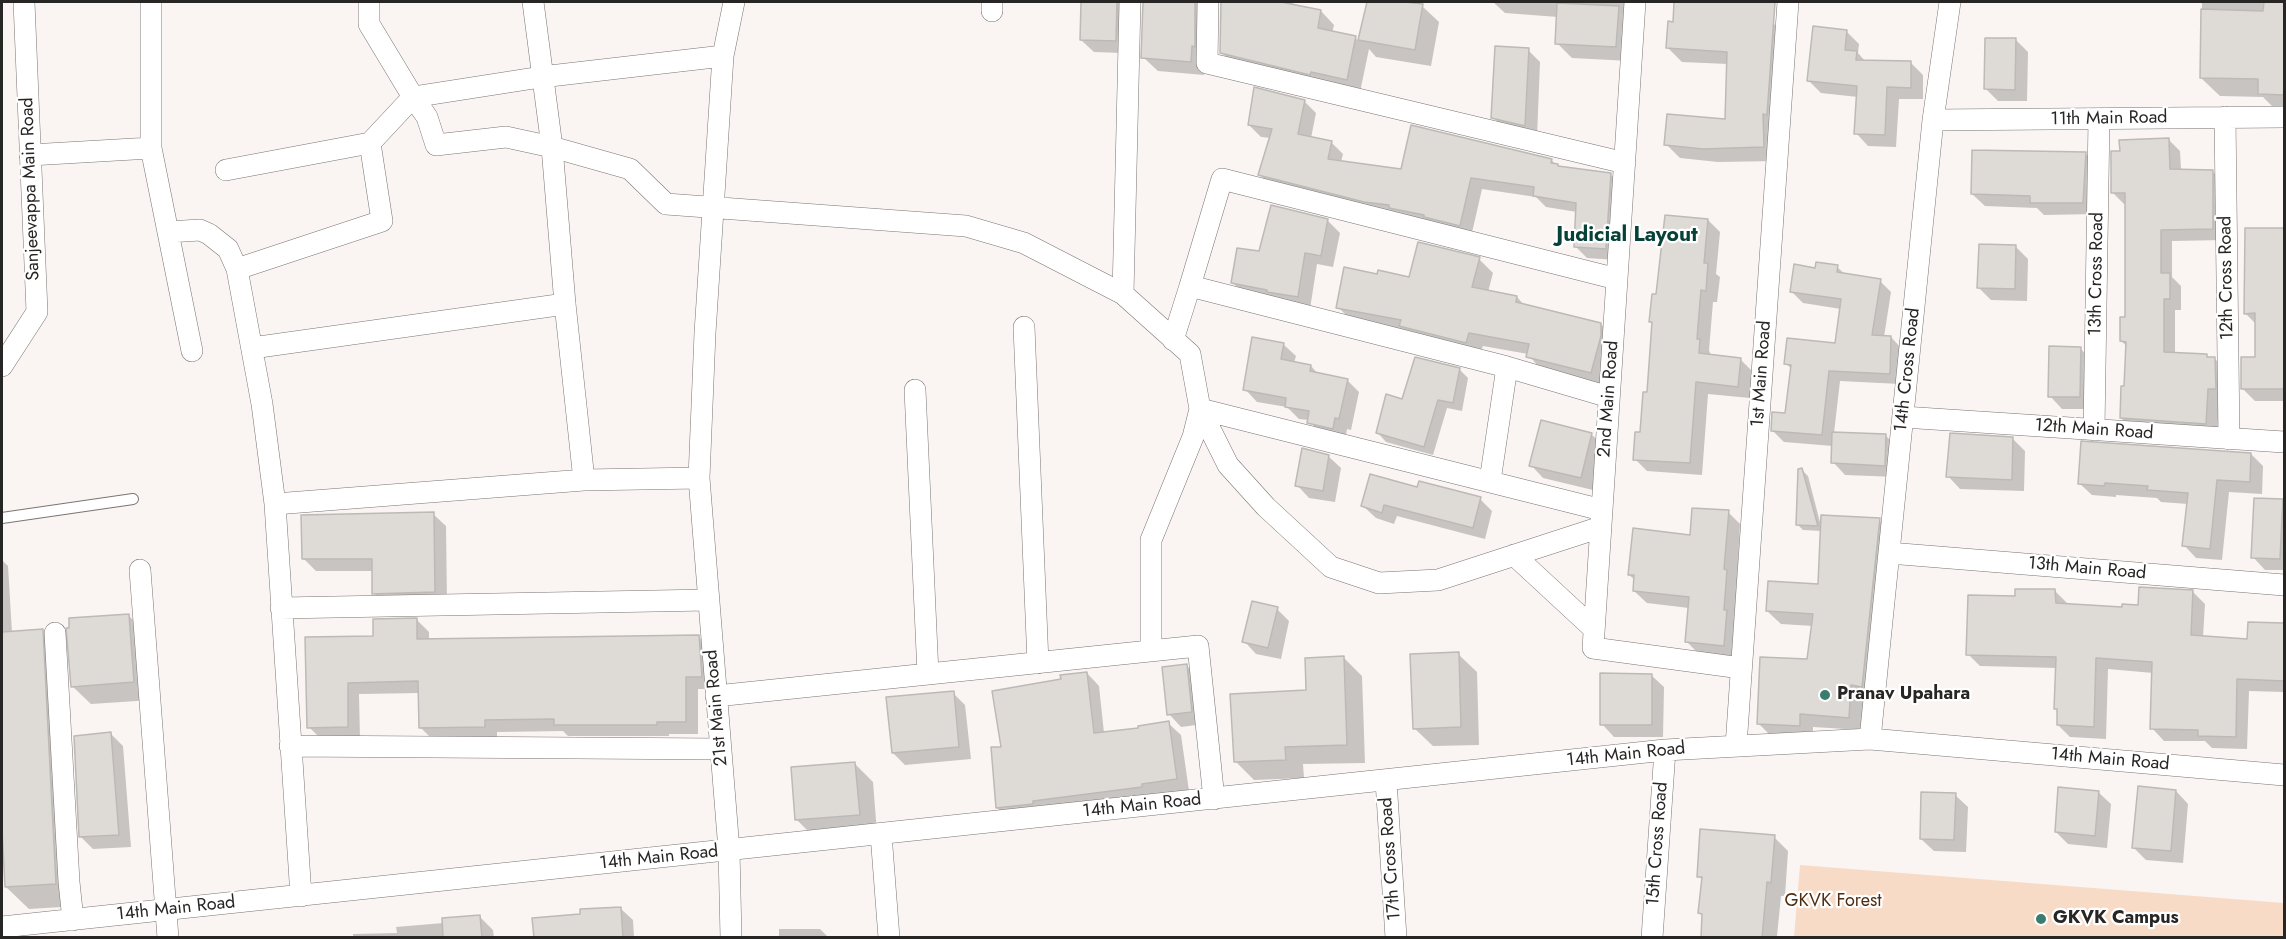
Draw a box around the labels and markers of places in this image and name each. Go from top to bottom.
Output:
place label: Pranav Upahara [1837,684,1970,706]
marker: Pranav Upahara [1818,688,1832,702]
place label: GKVK Campus [2053,908,2179,930]
marker: GKVK Campus [2034,912,2048,926]

